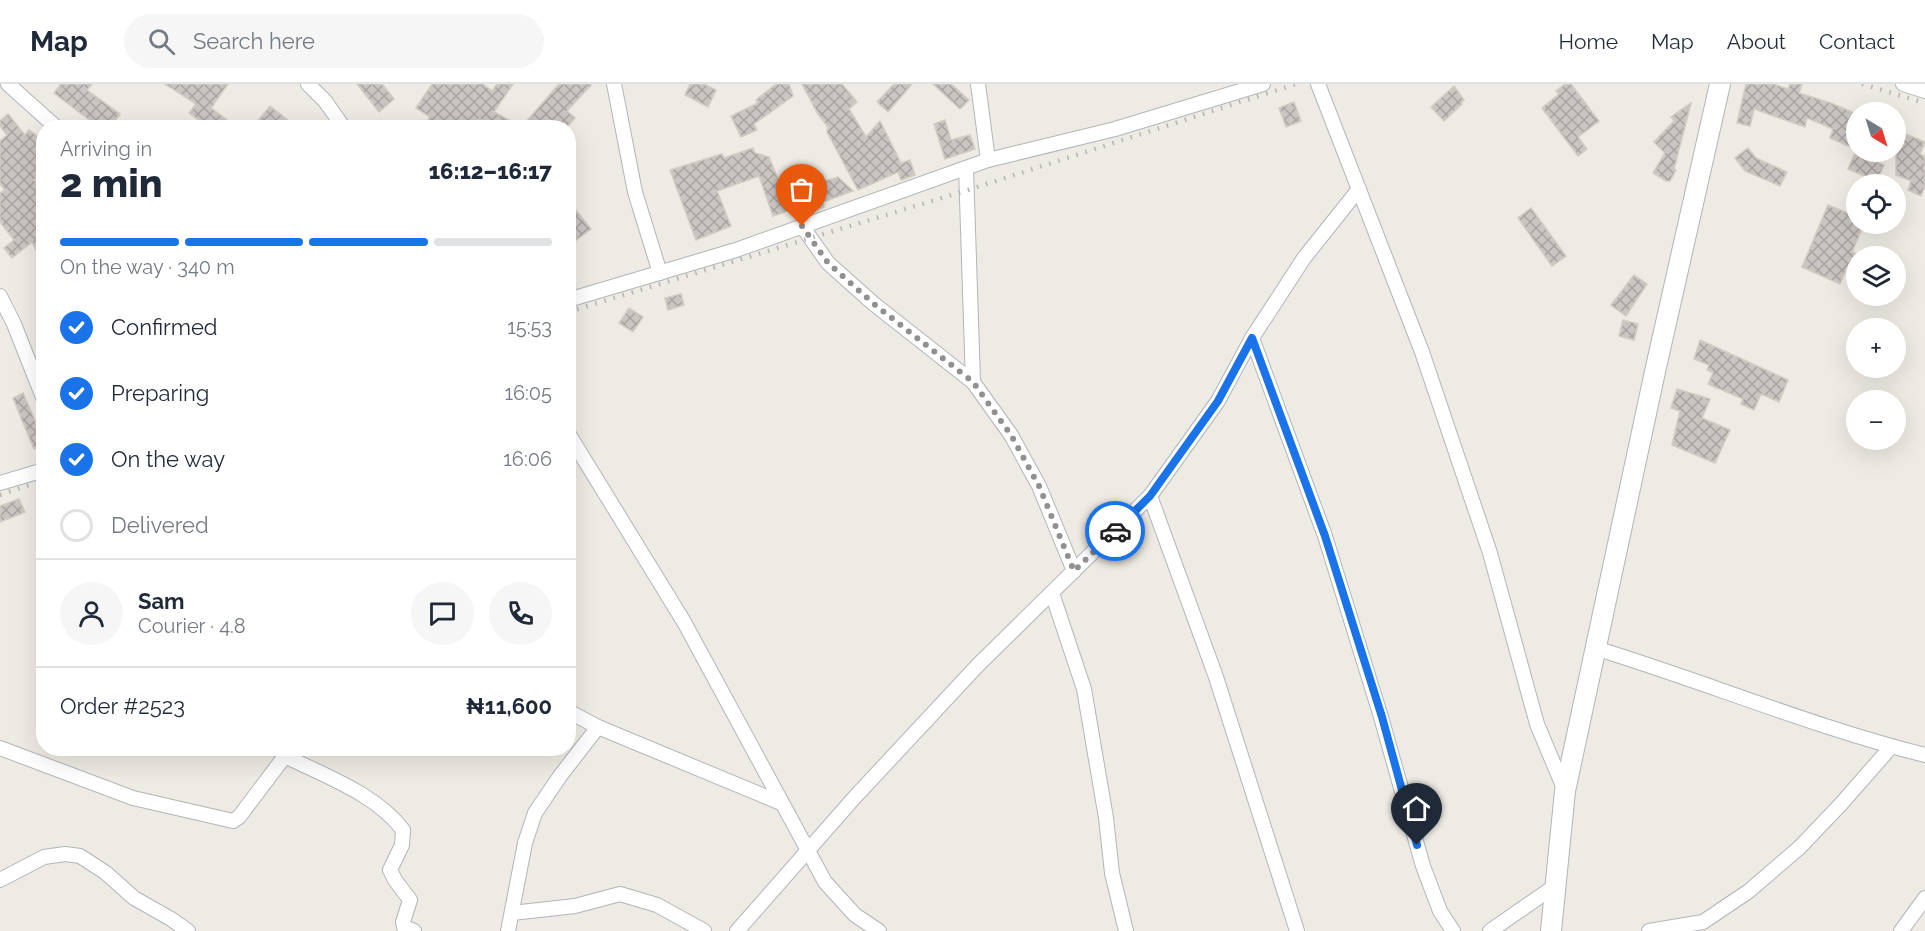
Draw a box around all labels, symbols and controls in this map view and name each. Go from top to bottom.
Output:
search box [124,14,544,68]
text: Map [30,25,88,58]
icon: search [145,25,178,58]
text: Search here [193,28,315,54]
text: Home [1559,29,1618,54]
text: Map [1651,29,1694,54]
text: About [1727,29,1786,54]
text: Contact [1819,29,1895,54]
north arrow [1846,102,1906,162]
map controls [1846,102,1906,450]
text: Arriving in [60,137,152,161]
text: 16:12–16:17 [429,158,552,184]
text: 2 min [60,160,163,206]
pin [776,164,827,226]
icon: bag [785,173,818,206]
button: locate [1846,174,1906,234]
button: layers [1846,246,1906,306]
text: On the way · 340 m [60,255,235,279]
icon: check [60,311,93,344]
text: Confirmed [111,314,218,340]
text: 15:53 [507,315,552,339]
button: + [1846,318,1906,378]
icon: check [60,377,93,410]
text: Preparing [111,380,209,406]
text: 16:05 [504,381,552,405]
button: − [1846,390,1906,450]
icon: check [60,443,93,476]
text: On the way [111,446,225,472]
text: 16:06 [503,447,552,471]
courier [1085,501,1145,561]
text: Delivered [111,512,209,538]
icon: car [1099,515,1132,548]
button: person [60,582,123,645]
button: chat [411,582,474,645]
button: phone [489,582,552,645]
text: Sam [138,588,185,614]
text: Courier · 4.8 [138,614,246,638]
text: Order #2523 [60,693,185,719]
text: ₦11,600 [466,693,552,719]
pin [1391,783,1442,845]
icon: home [1400,792,1433,825]

